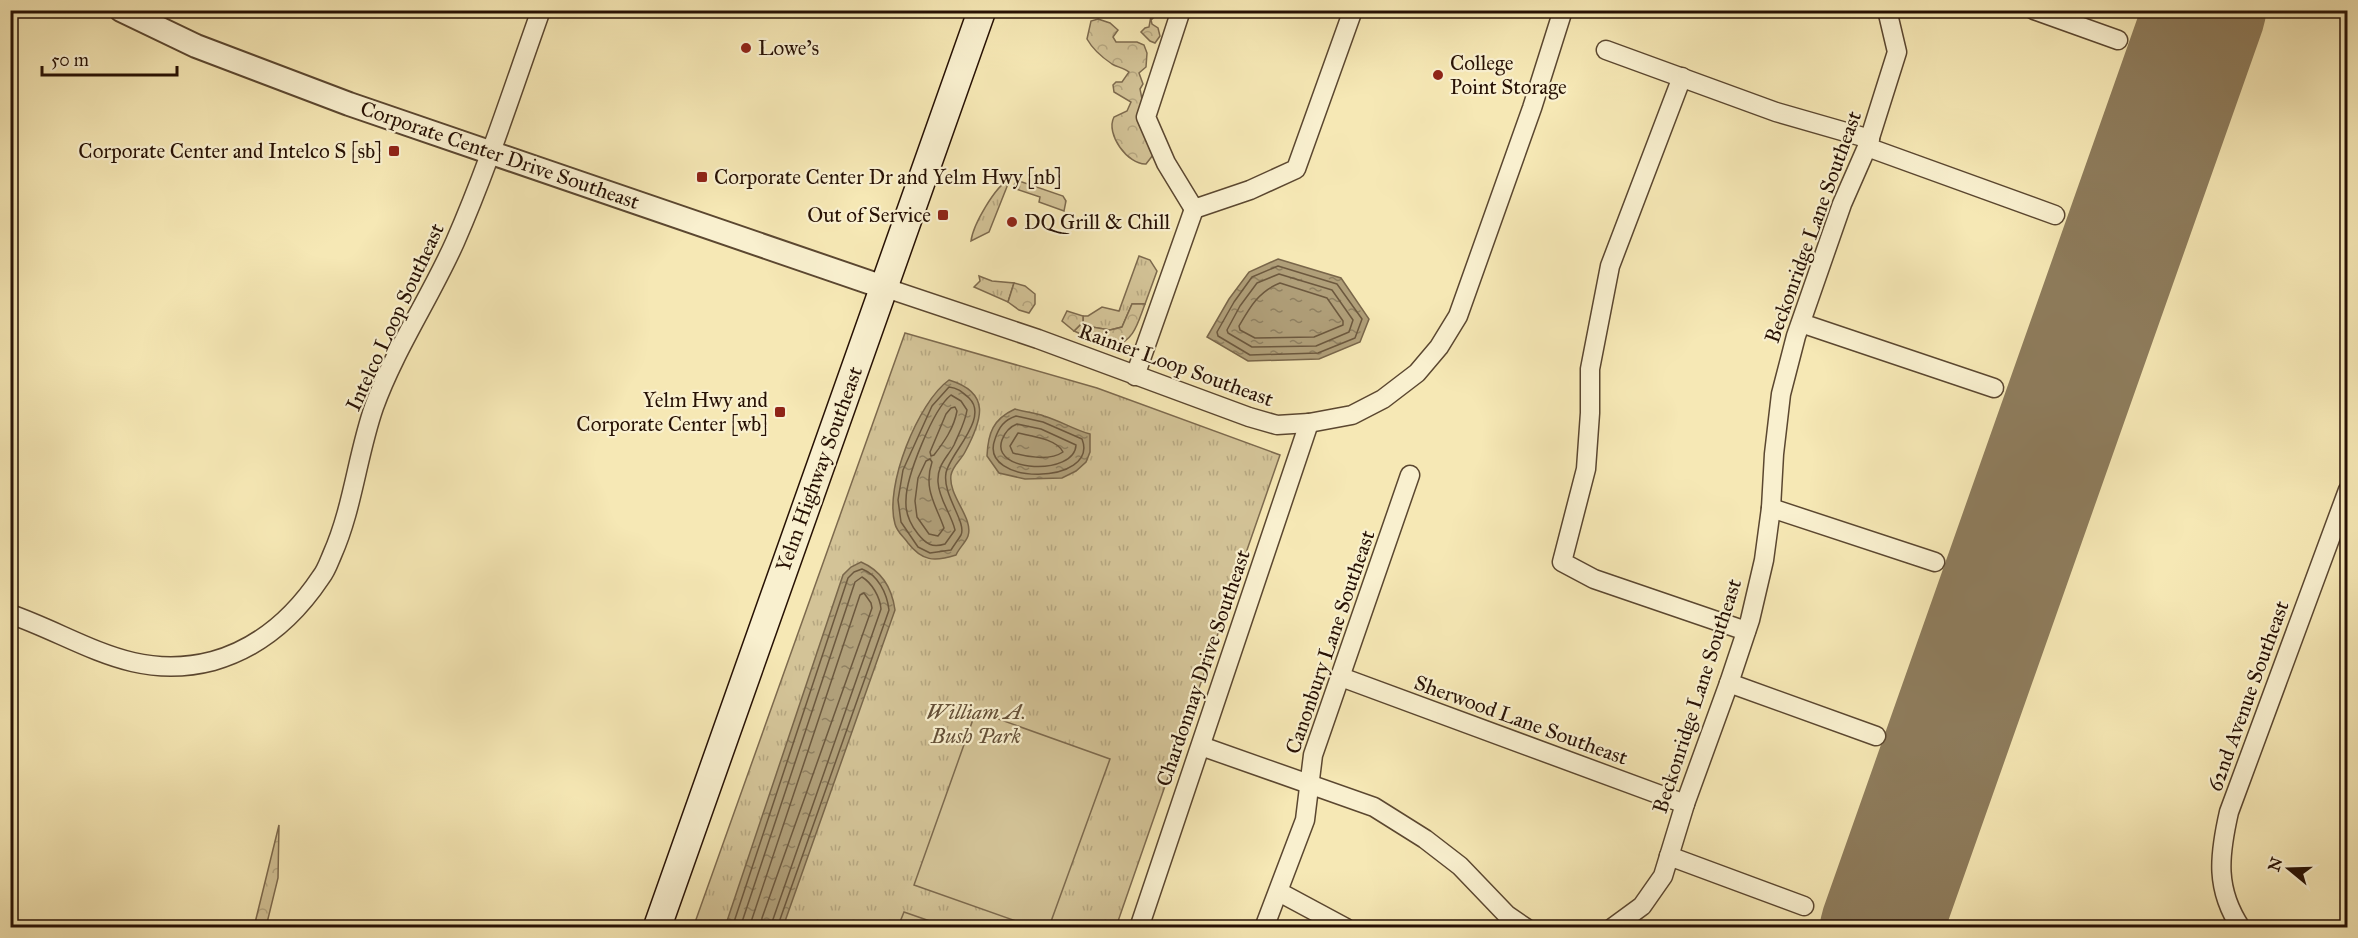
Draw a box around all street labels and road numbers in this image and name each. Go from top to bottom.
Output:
street label: Corporate Center Drive Southeast [357,95,643,215]
street label: Beckonridge Lane Southeast [1759,107,1867,347]
street label: Intelco Loop Southeast [340,219,450,415]
street label: Rainier Loop Southeast [1075,318,1277,413]
street label: Yelm Highway Southeast [770,362,868,575]
street label: Canonbury Lane Southeast [1279,526,1381,757]
street label: Chardonnay Drive Southeast [1150,546,1256,790]
street label: Beckonridge Lane Southeast [1647,575,1747,817]
street label: 62nd Avenue Southeast [2201,597,2295,795]
street label: Sherwood Lane Southeast [1411,669,1632,771]

